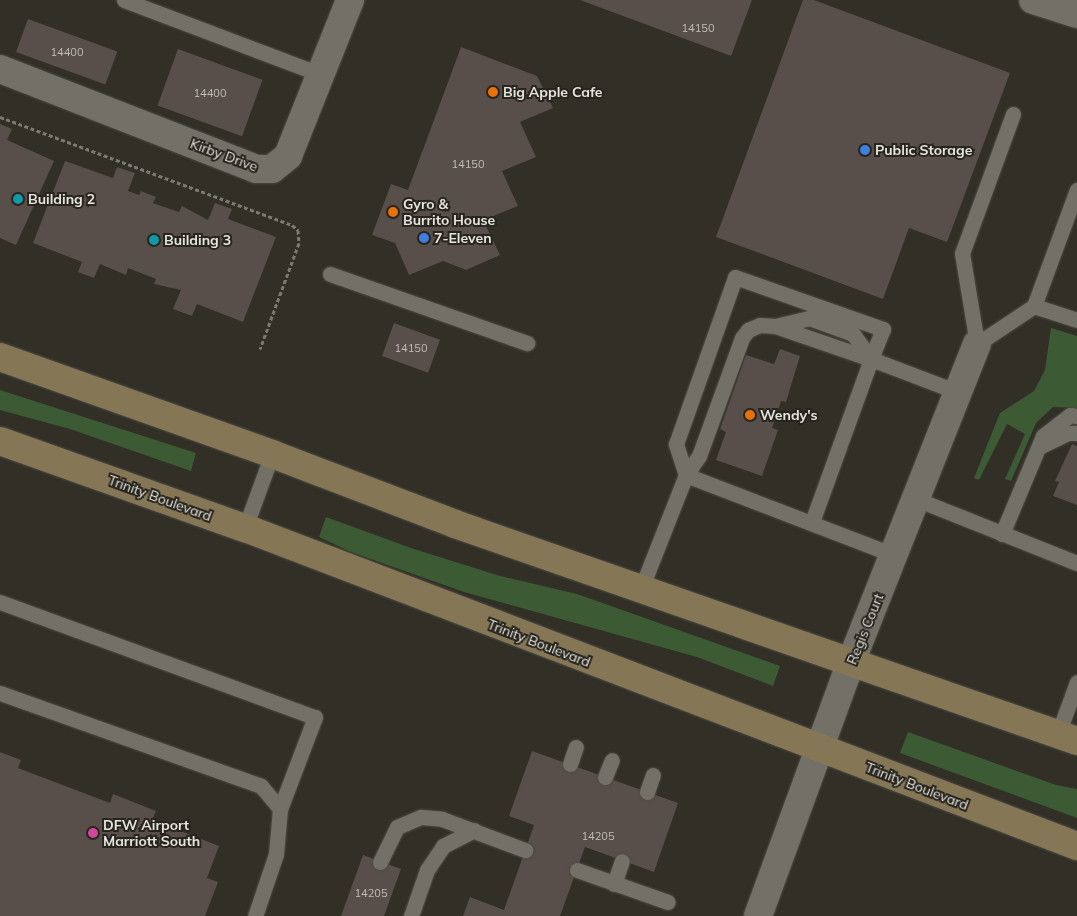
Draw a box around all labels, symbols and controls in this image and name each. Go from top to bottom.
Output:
house number: 14150 [682,21,714,35]
house number: 14400 [51,45,83,59]
place label: Big Apple Cafe [503,84,603,100]
house number: 14400 [194,86,226,100]
marker: Big Apple Cafe [487,86,499,98]
street label: Kirby Drive [188,135,260,175]
place label: Public Storage [875,142,972,158]
marker: Public Storage [859,144,871,156]
house number: 14150 [452,157,484,171]
place label: Building 2 [28,191,95,207]
marker: Building 2 [12,193,24,205]
place label: Gyro & Burrito House [403,196,495,228]
marker: Gyro & Burrito House [387,206,399,218]
place label: 7-Eleven [434,230,492,246]
place label: Building 3 [164,232,231,248]
marker: 7-Eleven [418,232,430,244]
marker: Building 3 [148,234,160,246]
house number: 14150 [395,341,427,355]
place label: Wendy's [760,407,818,423]
marker: Wendy's [744,409,756,421]
street label: Trinity Boulevard [106,471,214,525]
street label: Regis Court [843,591,887,667]
street label: Trinity Boulevard [485,616,593,670]
street label: Trinity Boulevard [863,759,971,813]
place label: DFW Airport Marriott South [103,817,200,850]
marker: DFW Airport Marriott South [87,827,99,839]
house number: 14205 [582,829,614,843]
house number: 14205 [355,886,387,900]

